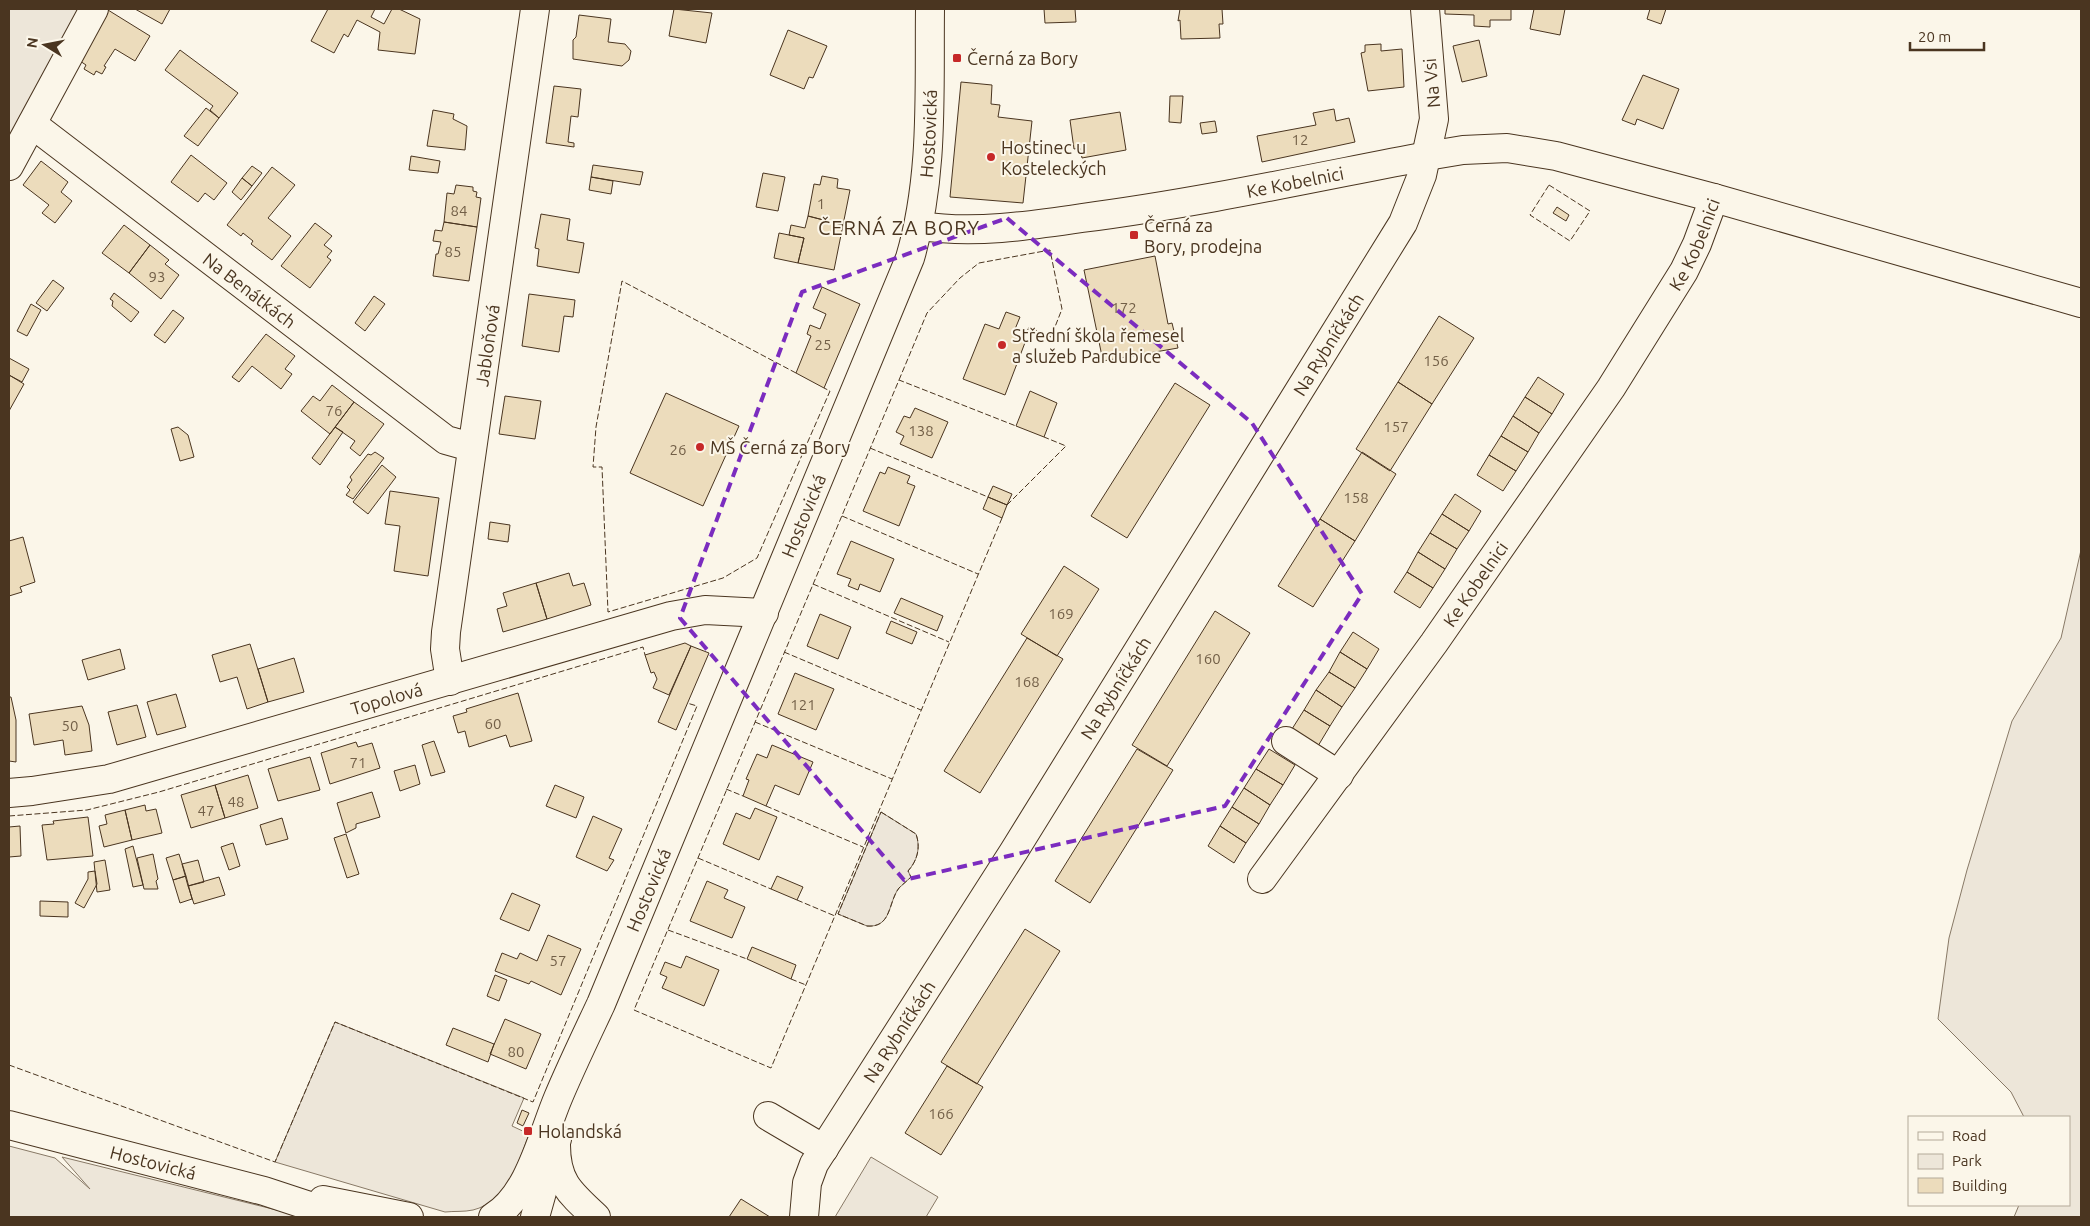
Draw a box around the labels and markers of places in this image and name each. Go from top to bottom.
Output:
place label: Černá za Bory [967,47,1078,68]
marker: Černá za Bory [951,52,963,64]
place label: Hostinec u Kosteleckých [1001,137,1106,178]
marker: Hostinec u Kosteleckých [985,151,997,163]
place label: Černá za Bory, prodejna [1144,214,1262,256]
marker: Černá za Bory, prodejna [1128,229,1140,241]
place label: Střední škola řemesel a služeb Pardubice [1012,325,1185,366]
marker: Střední škola řemesel a služeb Pardubice [996,339,1008,351]
place label: MŠ Černá za Bory [710,436,850,457]
marker: MŠ Černá za Bory [694,441,706,453]
place label: Holandská [538,1121,622,1141]
marker: Holandská [522,1125,534,1137]

